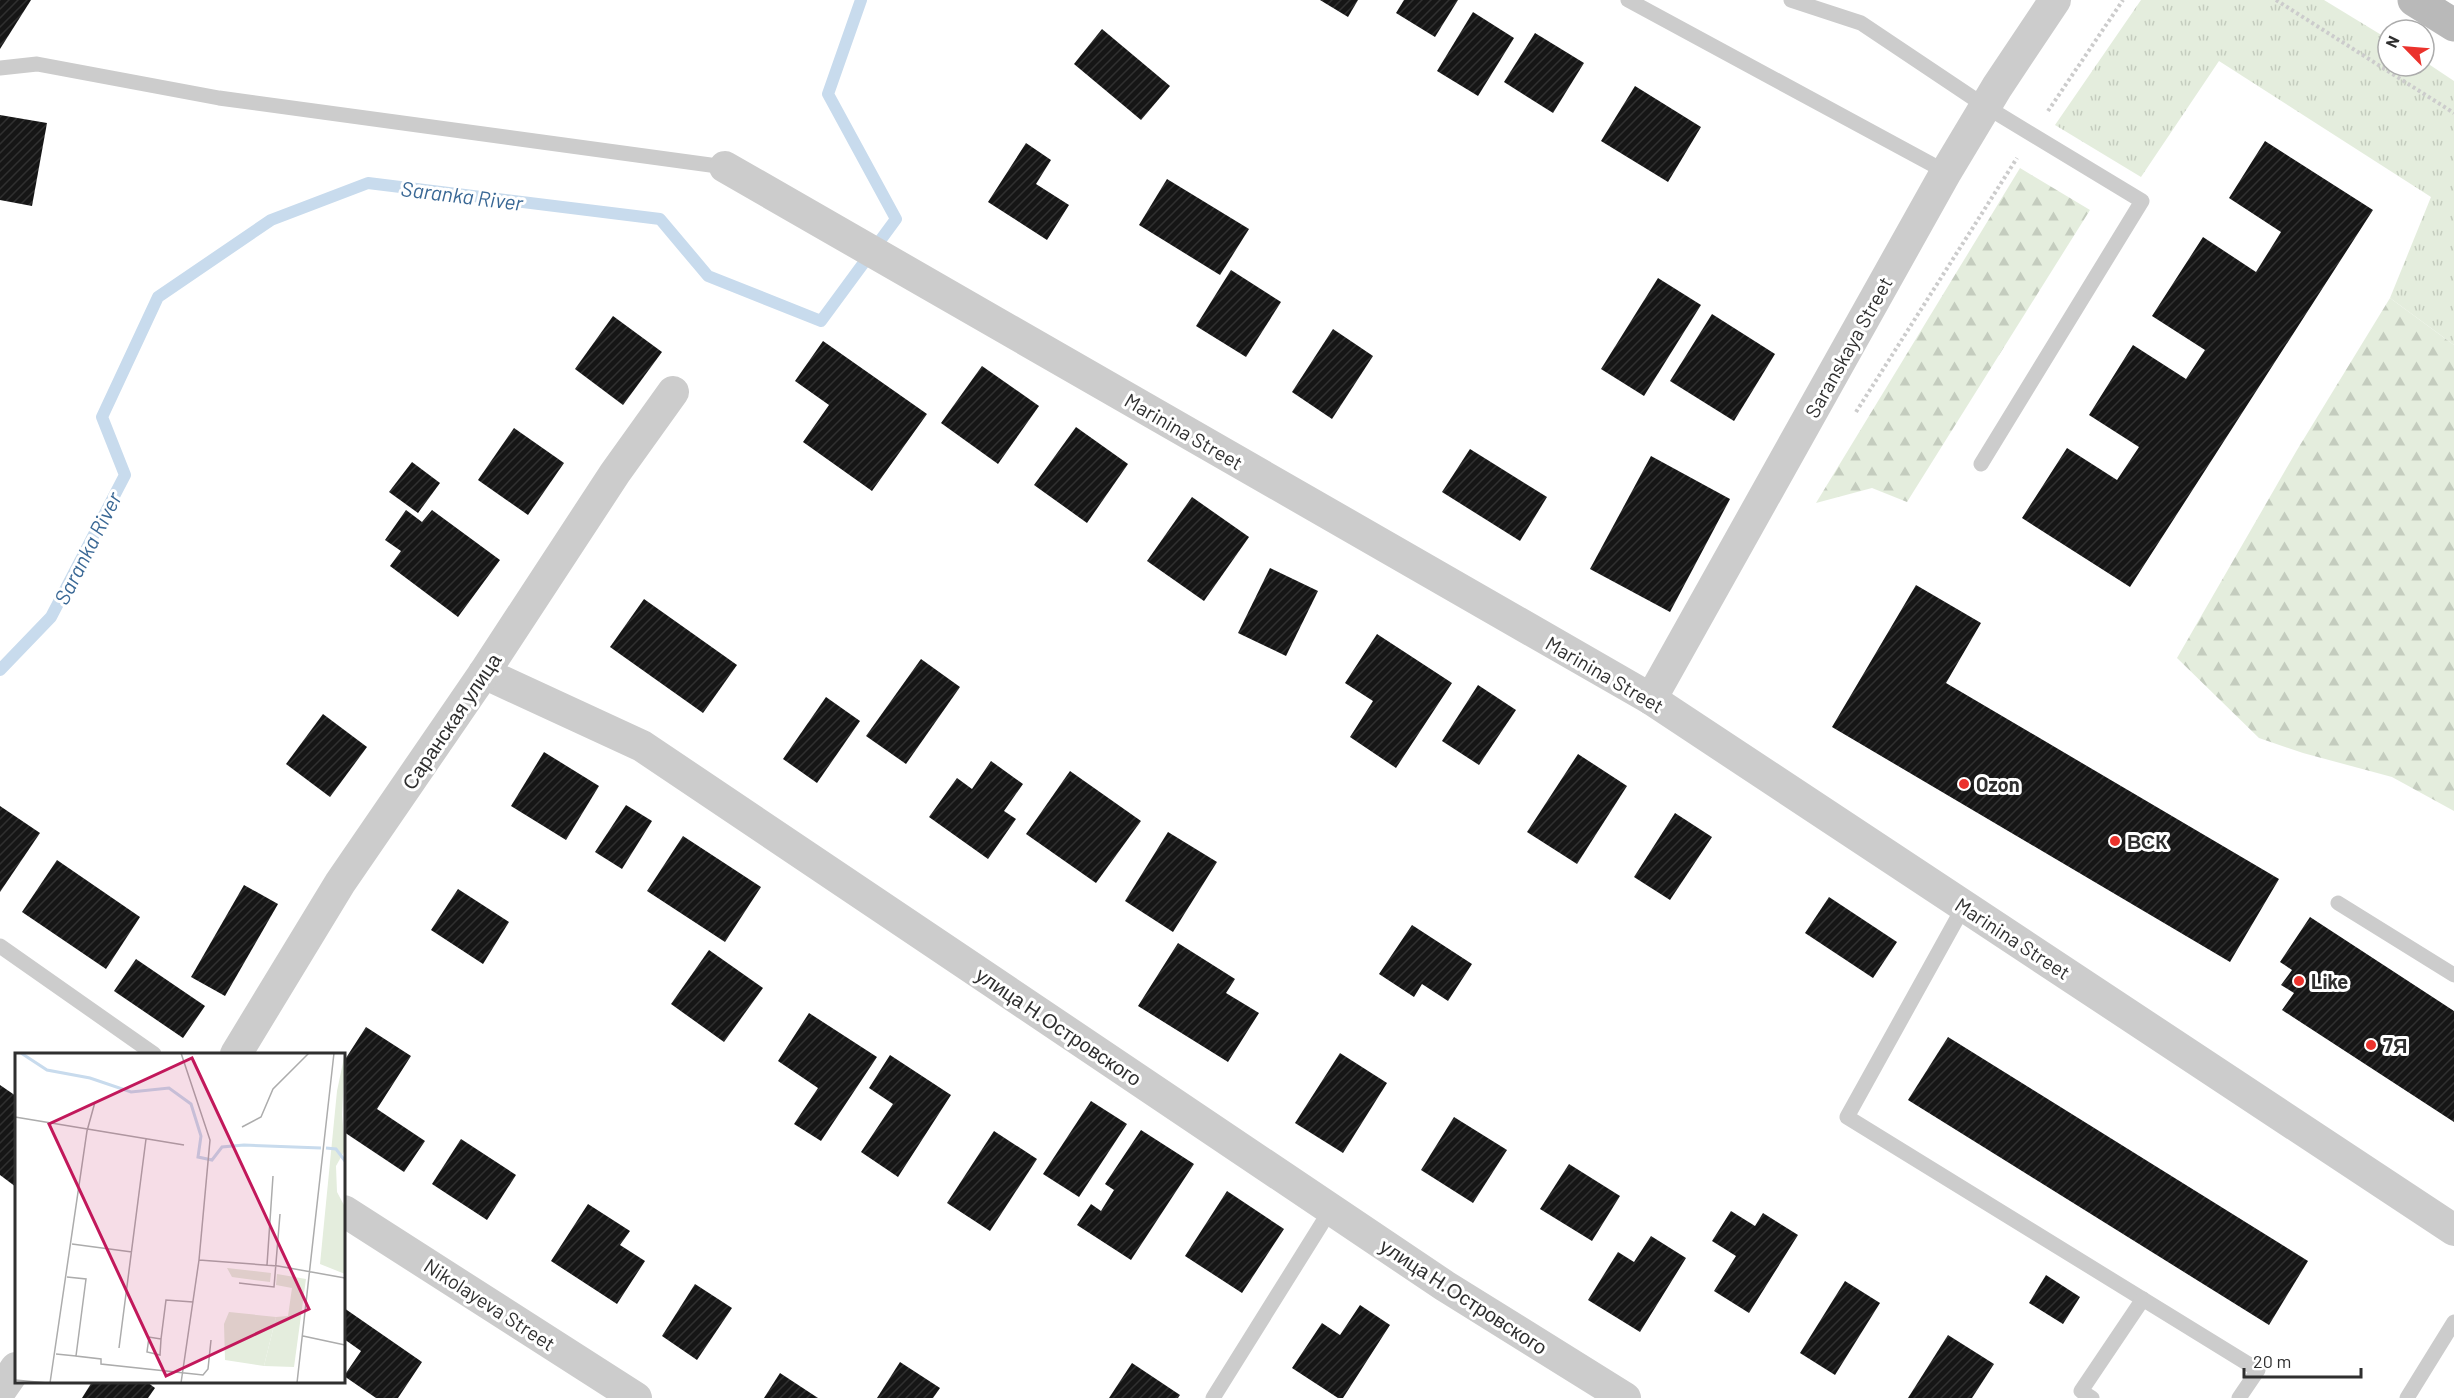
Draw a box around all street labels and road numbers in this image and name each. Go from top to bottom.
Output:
street label: Saranskaya Street [1799,272,1897,422]
street label: Marinina Street [1121,388,1247,474]
street label: Marinina Street [1542,631,1668,717]
street label: Саранская улица [397,648,506,794]
street label: Marinina Street [1951,892,2075,984]
street label: улица Н.Островского [972,962,1146,1090]
street label: улица Н.Островского [1376,1233,1552,1359]
street label: Nikolayeva Street [420,1253,560,1355]

